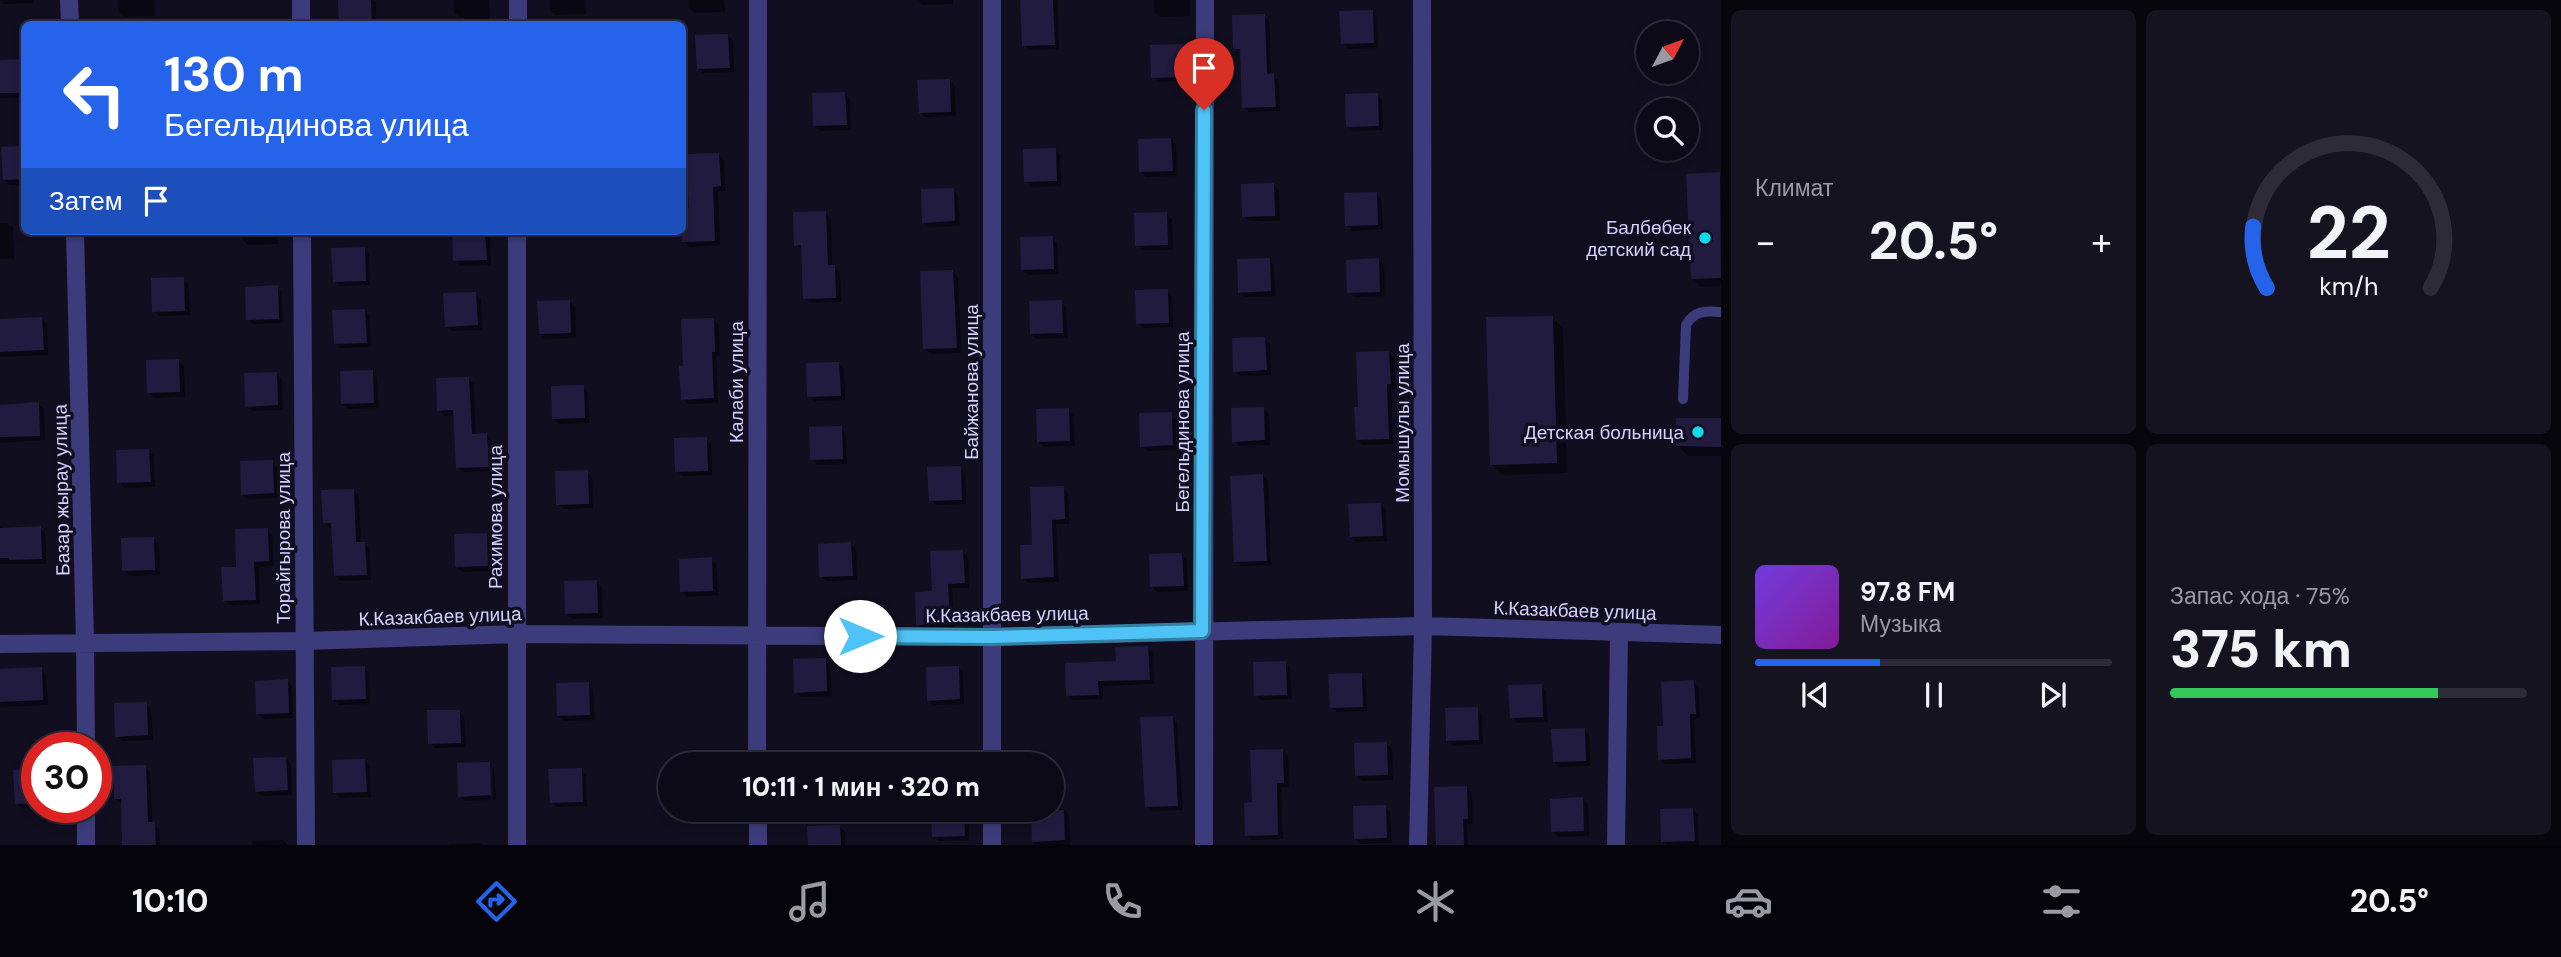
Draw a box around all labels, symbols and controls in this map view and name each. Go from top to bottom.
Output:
north arrow [1636,21,1699,84]
map controls [1636,21,1699,161]
pin [1174,38,1234,110]
text: 130 m [164,42,304,106]
icon: left [49,49,140,140]
icon: arrive [1185,49,1223,87]
button: search [1636,98,1699,161]
text: Бегельдинова улица [164,104,469,146]
text: Климат [1755,173,1833,203]
icon: arrive [137,182,175,220]
text: Затем [49,184,123,218]
text: 22 [2306,186,2391,281]
text: 20.5° [1869,207,1998,275]
place label: Балбөбек детский сад [1586,215,1692,262]
text: − [1755,217,1776,267]
text: + [2091,217,2112,267]
marker: Балбөбек детский сад [1697,230,1713,246]
text: km/h [2319,270,2378,303]
street label: Байжанова улица [959,304,984,460]
street label: Калаби улица [724,321,749,443]
street label: Бегельдинова улица [1170,331,1195,512]
street label: Момышулы улица [1390,343,1415,503]
street label: Базар жырау улица [47,403,75,576]
place label: Детская больница [1524,420,1684,445]
marker: Детская больница [1690,424,1706,440]
street label: Рахимова улица [483,445,508,589]
street label: Торайгырова улица [271,452,296,624]
text: 97.8 FM [1860,575,1955,609]
text: Запас хода · 75% [2170,581,2350,611]
street label: К.Казакбаев улица [1493,595,1657,626]
position arrow [823,599,897,673]
street label: К.Казакбаев улица [358,601,522,632]
street label: К.Казакбаев улица [925,601,1089,628]
text: Музыка [1860,609,1941,639]
text: 375 km [2170,615,2352,683]
icon: previous [1796,676,1834,714]
icon: pause [1915,676,1953,714]
icon: next [2034,676,2072,714]
speed limit sign: 30 [21,732,112,823]
text: 10:11 · 1 мин · 320 m [742,770,980,804]
icon: directions [472,877,521,926]
icon: music [785,877,834,926]
icon: phone [1098,877,1147,926]
icon: climate [1411,877,1460,926]
icon: car [1724,877,1773,926]
icon: filters [2037,877,2086,926]
text: 10:10 [132,880,208,922]
text: 20.5° [2350,880,2429,922]

